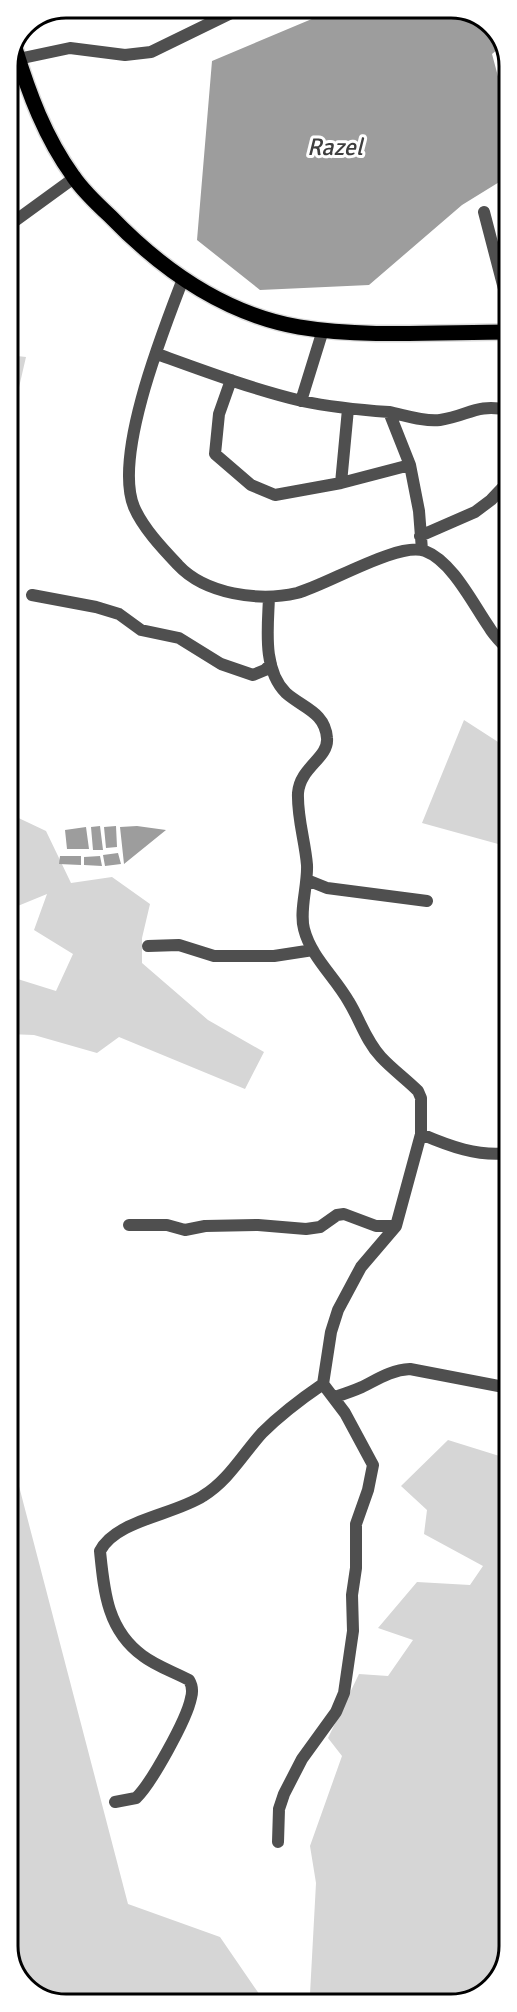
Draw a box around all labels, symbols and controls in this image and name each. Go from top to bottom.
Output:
water label: Razel [307,132,365,162]

